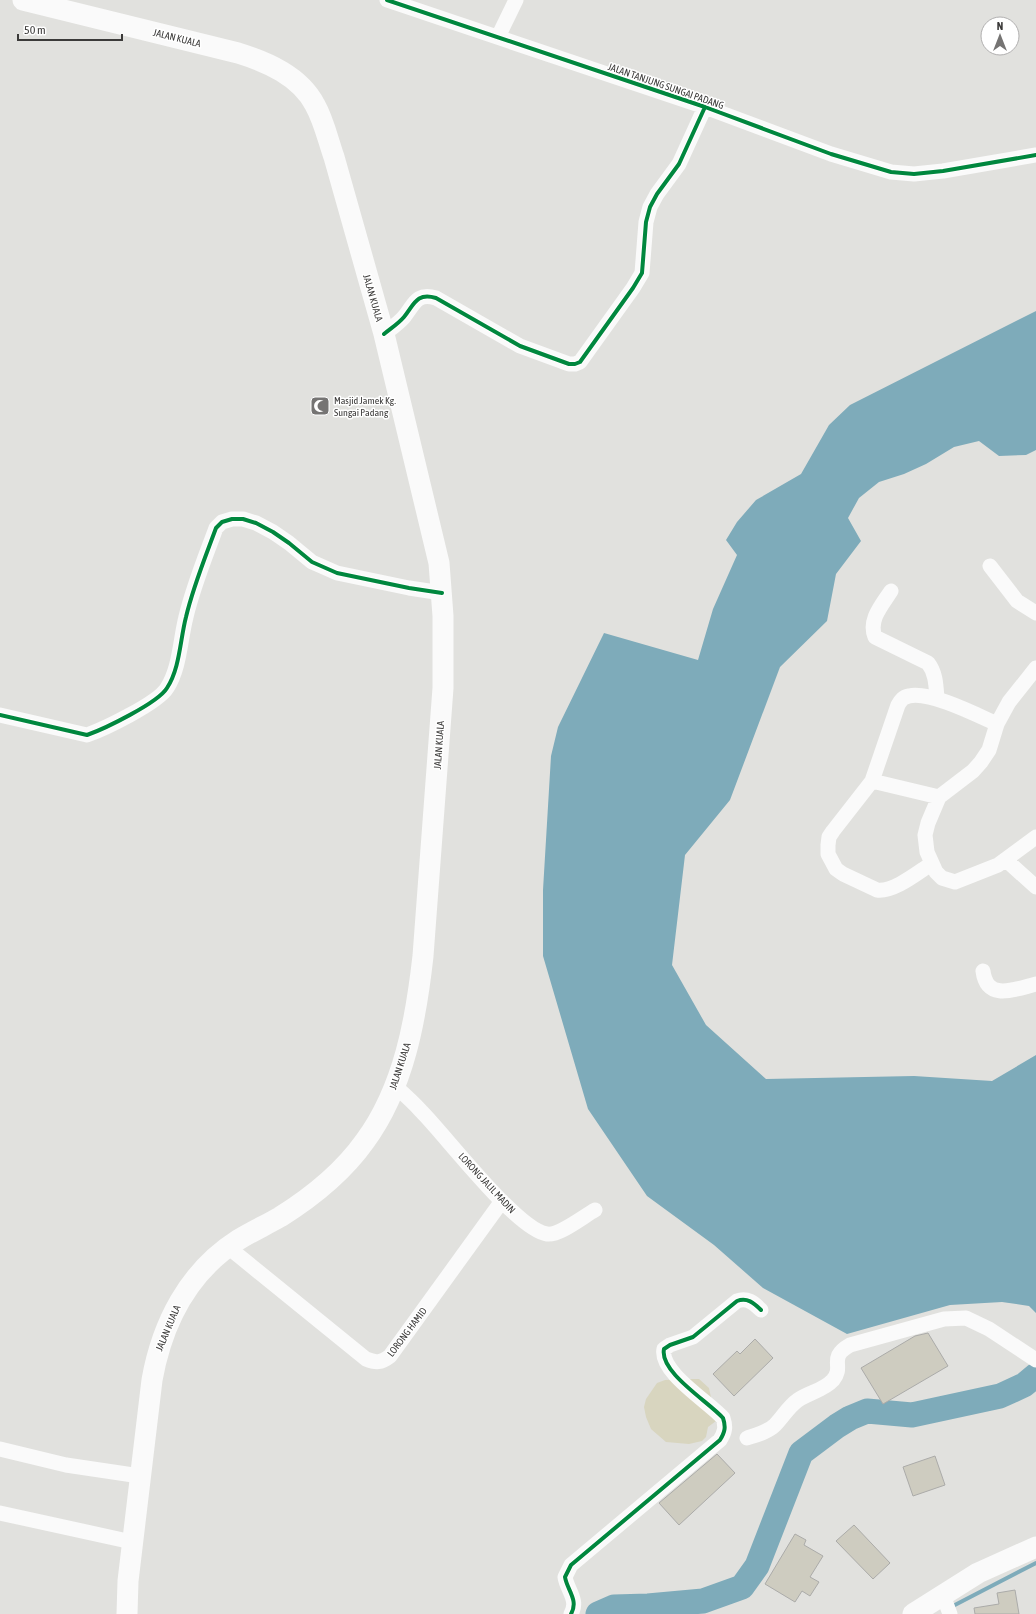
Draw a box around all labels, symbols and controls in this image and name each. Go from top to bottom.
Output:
scale bar [18,16,122,42]
north arrow [980,16,1020,56]
text: N [997,20,1003,32]
text: 50 m [24,23,46,37]
street label: JALAN KUALA [152,27,202,49]
street label: JALAN TANJUNG SUNGAI PADANG [607,61,725,111]
street label: JALAN KUALA [361,273,385,323]
mosque icon: Masjid Jamek Kg. Sungai Padang [309,395,331,417]
place label: Masjid Jamek Kg. Sungai Padang [334,395,396,418]
street label: JALAN KUALA [432,720,446,770]
street label: JALAN KUALA [387,1041,413,1091]
street label: LORONG JALIL MADIN [456,1151,518,1215]
street label: JALAN KUALA [153,1303,183,1353]
street label: LORONG HAMID [385,1305,429,1359]

